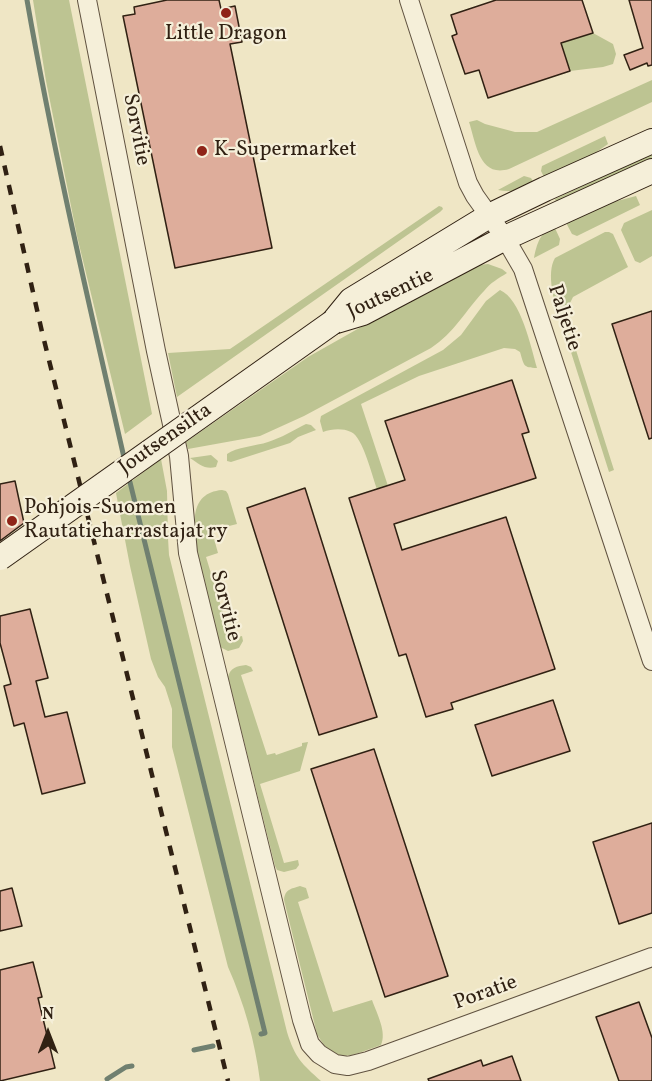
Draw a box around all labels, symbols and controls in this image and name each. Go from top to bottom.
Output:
marker: Little Dragon [219,6,233,20]
place label: Little Dragon [165,22,287,48]
street label: Sorvitie [116,92,154,168]
place label: K-Supermarket [214,138,357,164]
marker: K-Supermarket [195,144,209,158]
street label: Joutsentie [344,264,438,326]
street label: Paljetie [540,282,586,354]
street label: Joutsensilta [114,399,218,481]
place label: Pohjois-Suomen Rautatieharrastajat ry [24,496,227,546]
marker: Pohjois-Suomen Rautatieharrastajat ry [5,514,19,528]
street label: Sorvitie [203,568,245,644]
street label: Poratie [451,971,521,1017]
north arrow [18,1003,78,1063]
text: N [42,1004,54,1026]

